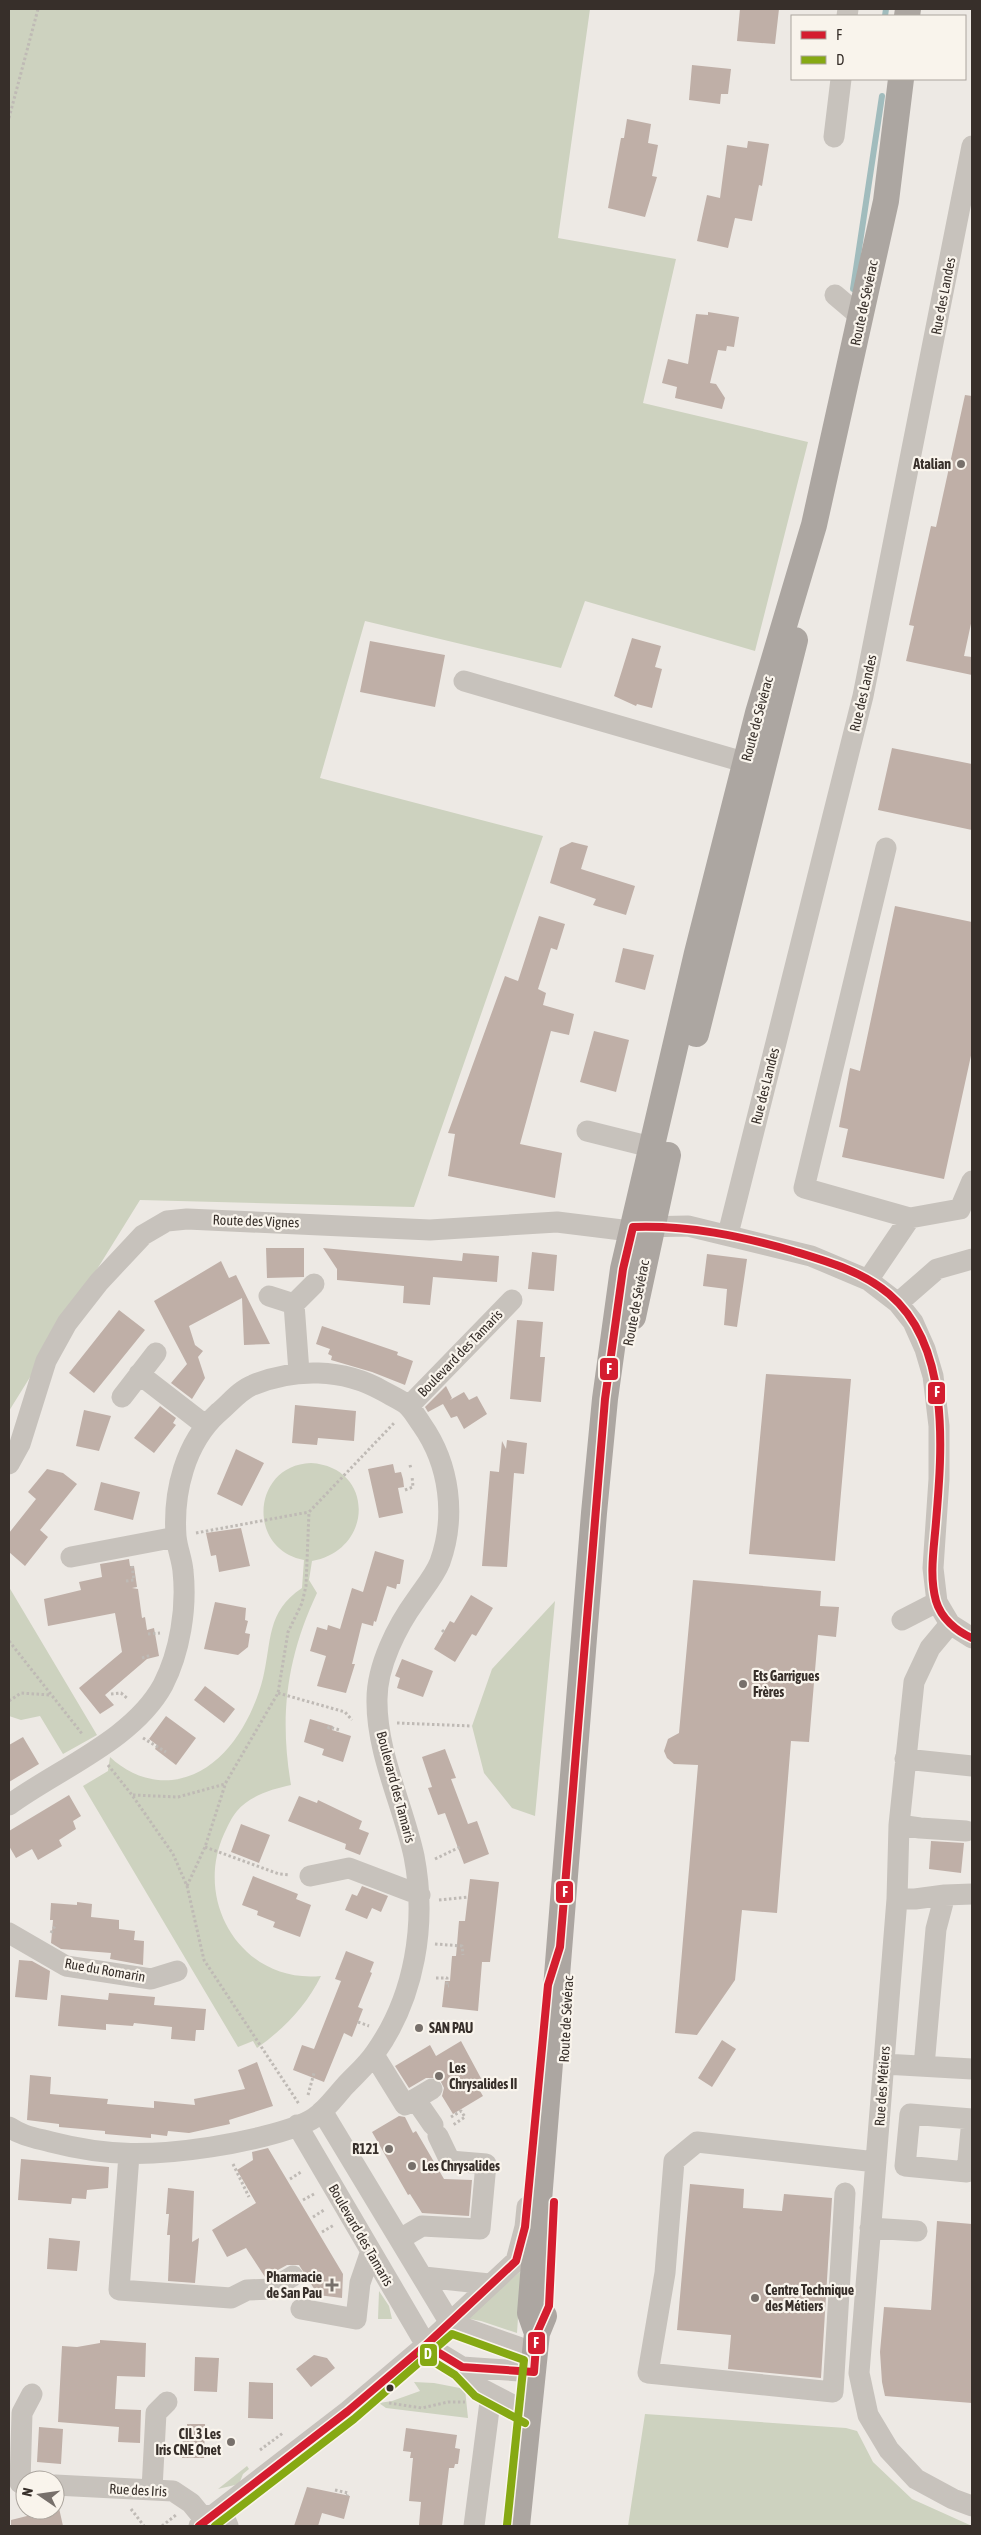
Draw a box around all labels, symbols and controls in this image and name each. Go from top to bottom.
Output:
legend [791,15,966,80]
text: F [836,26,842,43]
text: D [836,51,844,68]
street label: Rue des Landes [928,256,958,336]
street label: Route de Sévérac [847,258,881,347]
place label: Atalian [912,456,951,472]
marker: Atalian [955,458,967,470]
street label: Rue des Landes [846,653,880,733]
street label: Route de Sévérac [738,674,776,763]
street label: Rue des Landes [748,1046,782,1126]
street label: Route des Vignes [212,1211,300,1231]
street label: Route de Sévérac [620,1258,652,1347]
street label: Boulevard des Tamaris [414,1306,506,1400]
line badge: F [599,1357,619,1381]
text: F [606,1361,612,1377]
line badge: F [927,1381,946,1405]
text: F [934,1384,940,1400]
place label: Ets Garrigues Frères [753,1668,819,1700]
marker: Ets Garrigues Frères [737,1678,749,1690]
street label: Boulevard des Tamaris [373,1729,419,1845]
line badge: F [555,1880,574,1904]
text: F [562,1884,568,1900]
street label: Rue du Romarin [63,1955,147,1985]
street label: Route de Sévérac [556,1974,576,2063]
place label: SAN PAU [429,2020,473,2036]
marker: SAN PAU [413,2022,425,2034]
street label: Rue des Métiers [871,2045,893,2127]
place label: Les Chrysalides II [449,2060,517,2092]
marker: Les Chrysalides II [433,2070,445,2082]
place label: R121 [352,2141,379,2157]
marker: R121 [383,2143,395,2155]
place label: Les Chrysalides [422,2158,500,2174]
marker: Les Chrysalides [406,2160,418,2172]
street label: Boulevard des Tamaris [325,2181,397,2289]
place label: Pharmacie de San Pau [266,2269,322,2301]
marker: Pharmacie de San Pau [326,2279,338,2291]
place label: Centre Technique des Métiers [765,2282,854,2314]
marker: Centre Technique des Métiers [749,2292,761,2304]
line badge: F [527,2331,546,2355]
text: F [533,2335,539,2351]
line badge: D [419,2343,438,2367]
text: D [424,2346,432,2362]
unlabelled marker [385,2383,395,2393]
place label: CIL 3 Les Iris CNE Onet [155,2426,221,2458]
marker: CIL 3 Les Iris CNE Onet [225,2436,237,2448]
north arrow [15,2470,65,2520]
street label: Rue des Iris [109,2480,167,2500]
text: N [19,2486,36,2498]

